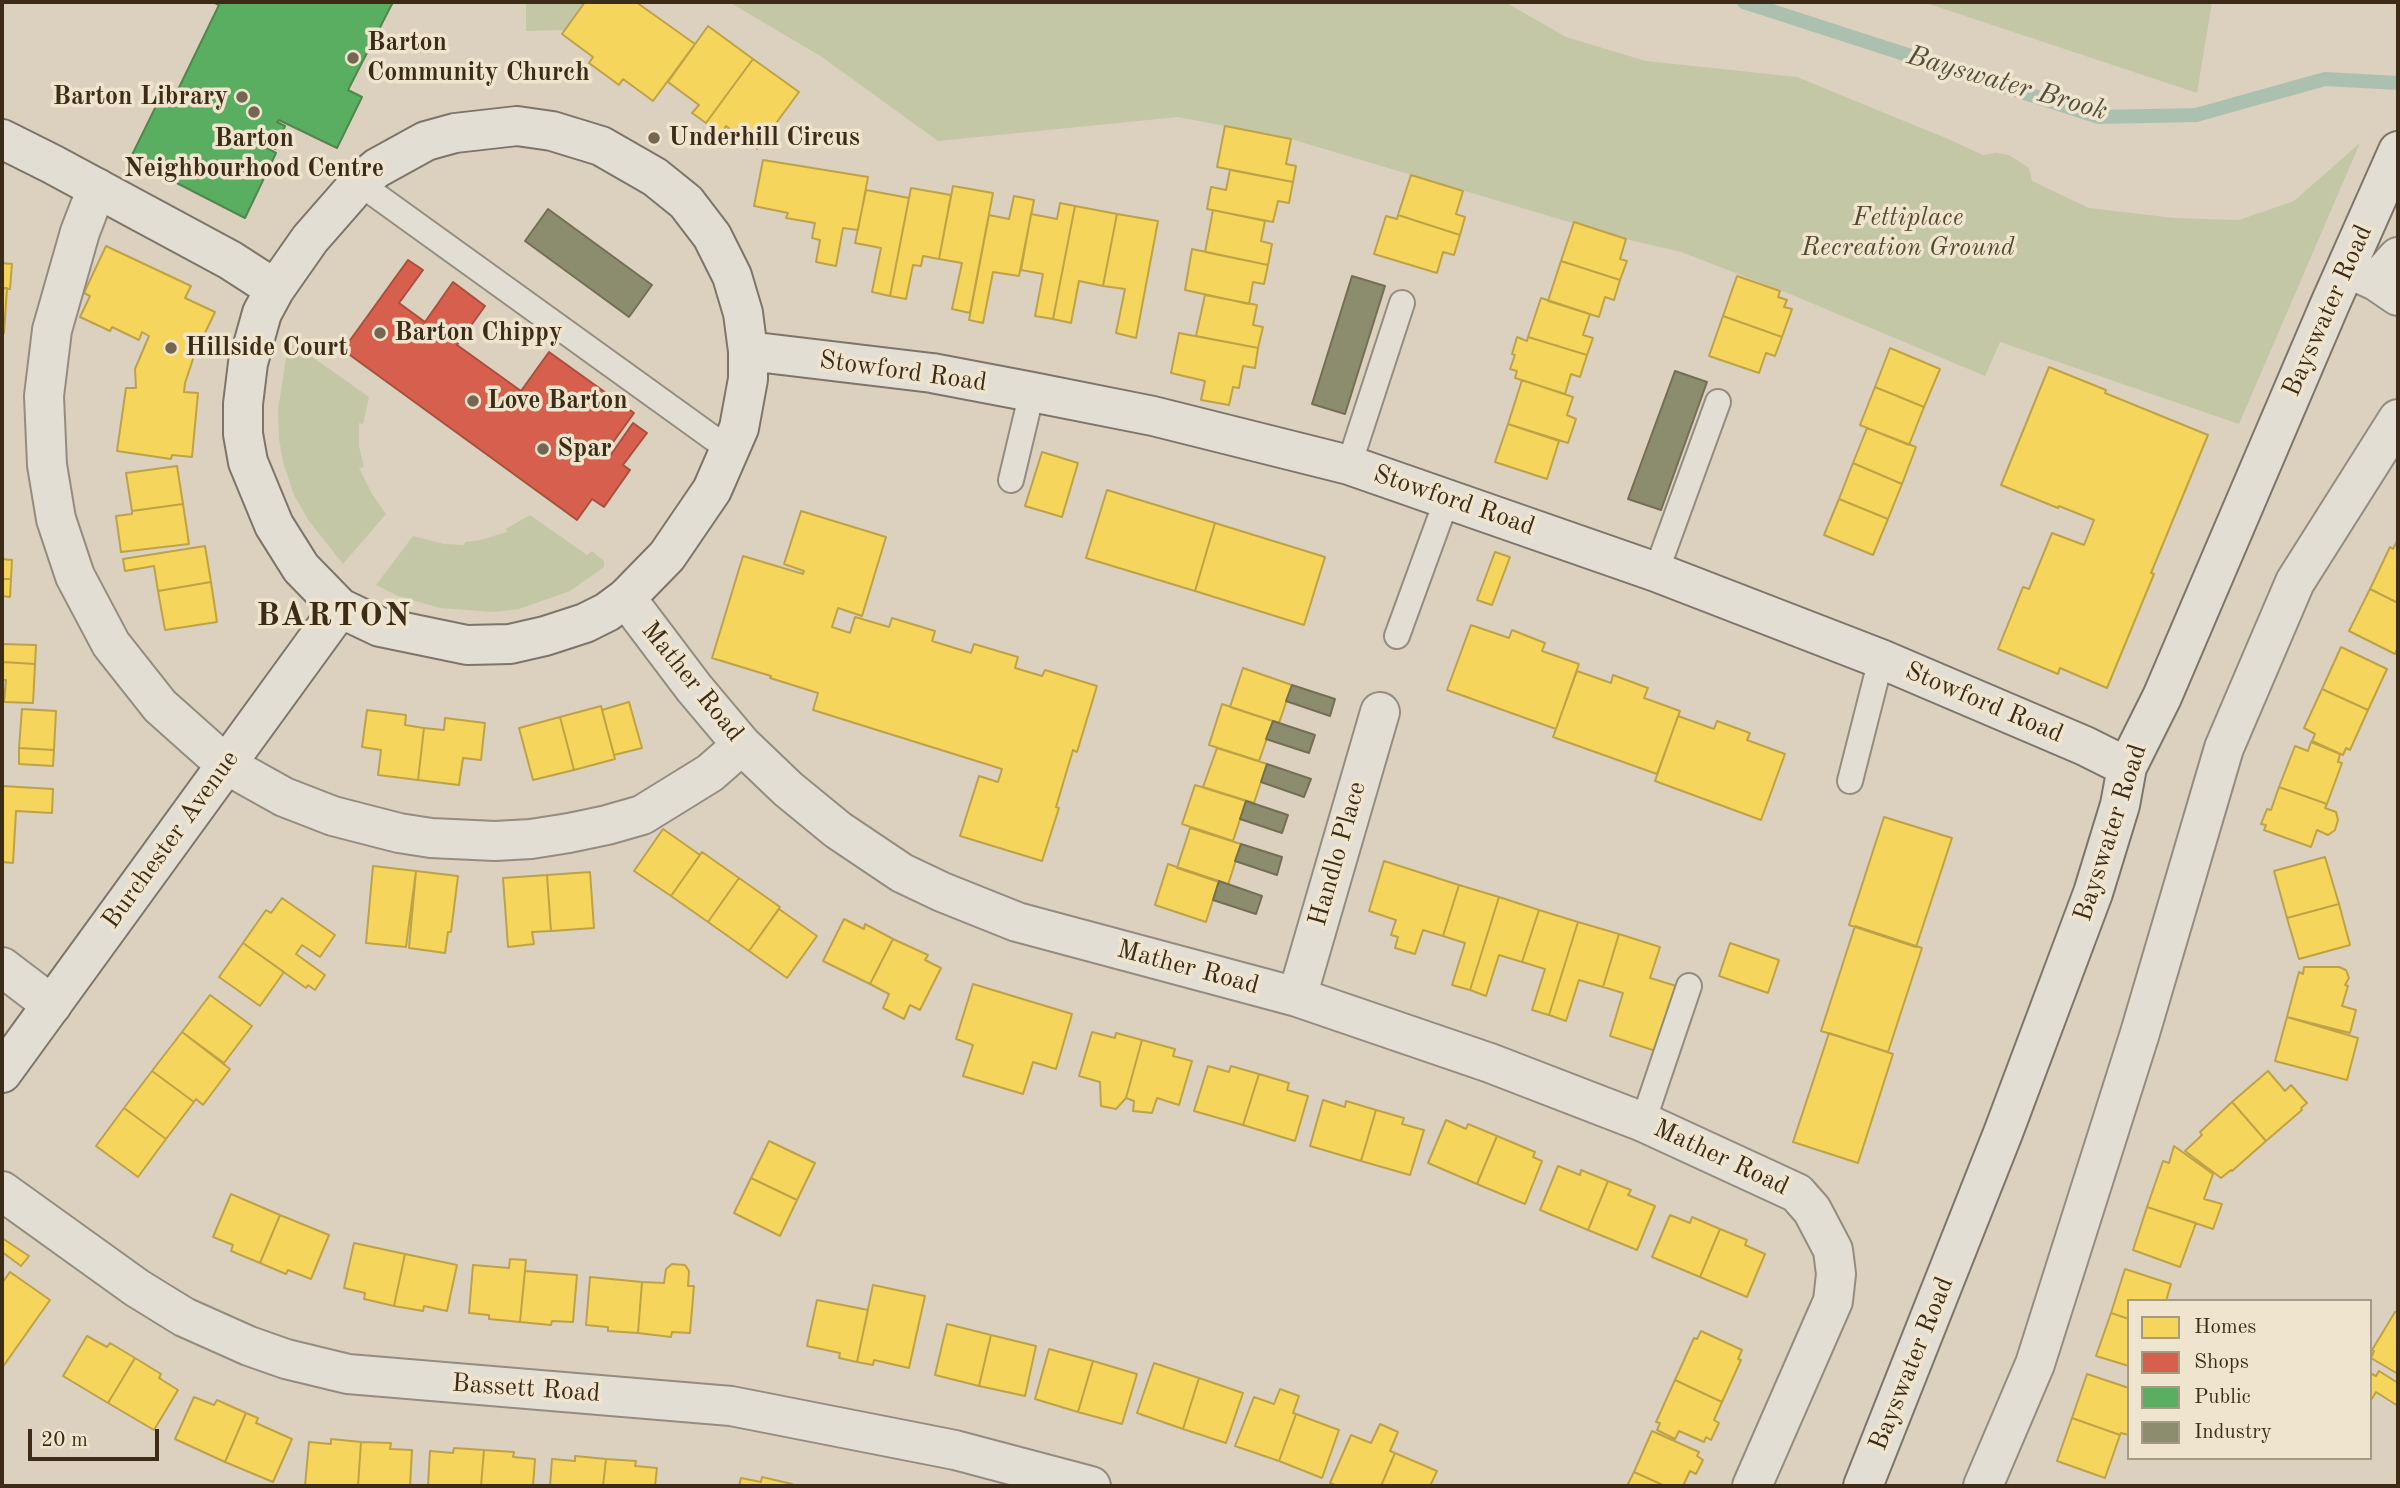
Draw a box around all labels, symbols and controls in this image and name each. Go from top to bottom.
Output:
place label: Barton Community Church [367,27,590,88]
water label: Bayswater Brook [1903,39,2111,129]
marker: Barton Community Church [345,50,361,66]
place label: Barton Library [53,81,228,113]
marker: Barton Library [234,89,250,105]
marker: Barton Neighbourhood Centre [246,104,262,120]
place label: Underhill Circus [668,122,860,154]
place label: Barton Neighbourhood Centre [124,123,384,184]
marker: Underhill Circus [646,130,662,146]
park label: Fettiplace Recreation Ground [1801,202,2015,264]
street label: Bayswater Road [2276,220,2380,402]
place label: Barton Chippy [394,317,563,349]
marker: Barton Chippy [372,325,388,341]
place label: Hillside Court [185,332,348,364]
marker: Hillside Court [163,340,179,356]
street label: Stowford Road [817,345,989,399]
place label: Love Barton [487,385,628,417]
marker: Love Barton [465,393,481,409]
place label: Spar [557,433,612,465]
marker: Spar [535,441,551,457]
street label: Stowford Road [1369,459,1539,543]
district label: BARTON [257,596,411,636]
street label: Mather Road [634,616,750,748]
street label: Stowford Road [1900,656,2068,750]
street label: Bayswater Road [2068,740,2154,926]
street label: Burchester Avenue [96,745,246,935]
street label: Handlo Place [1302,778,1374,930]
street label: Mather Road [1114,934,1262,1002]
street label: Mather Road [1648,1113,1794,1203]
street label: Bayswater Road [1863,1273,1961,1455]
legend [2127,1299,2372,1460]
text: Homes [2194,1317,2256,1338]
text: Shops [2194,1352,2249,1373]
street label: Bassett Road [451,1368,601,1410]
text: Public [2194,1387,2251,1408]
scale bar [32,1414,163,1458]
text: Industry [2194,1422,2272,1443]
text: 20 m [41,1430,88,1451]

